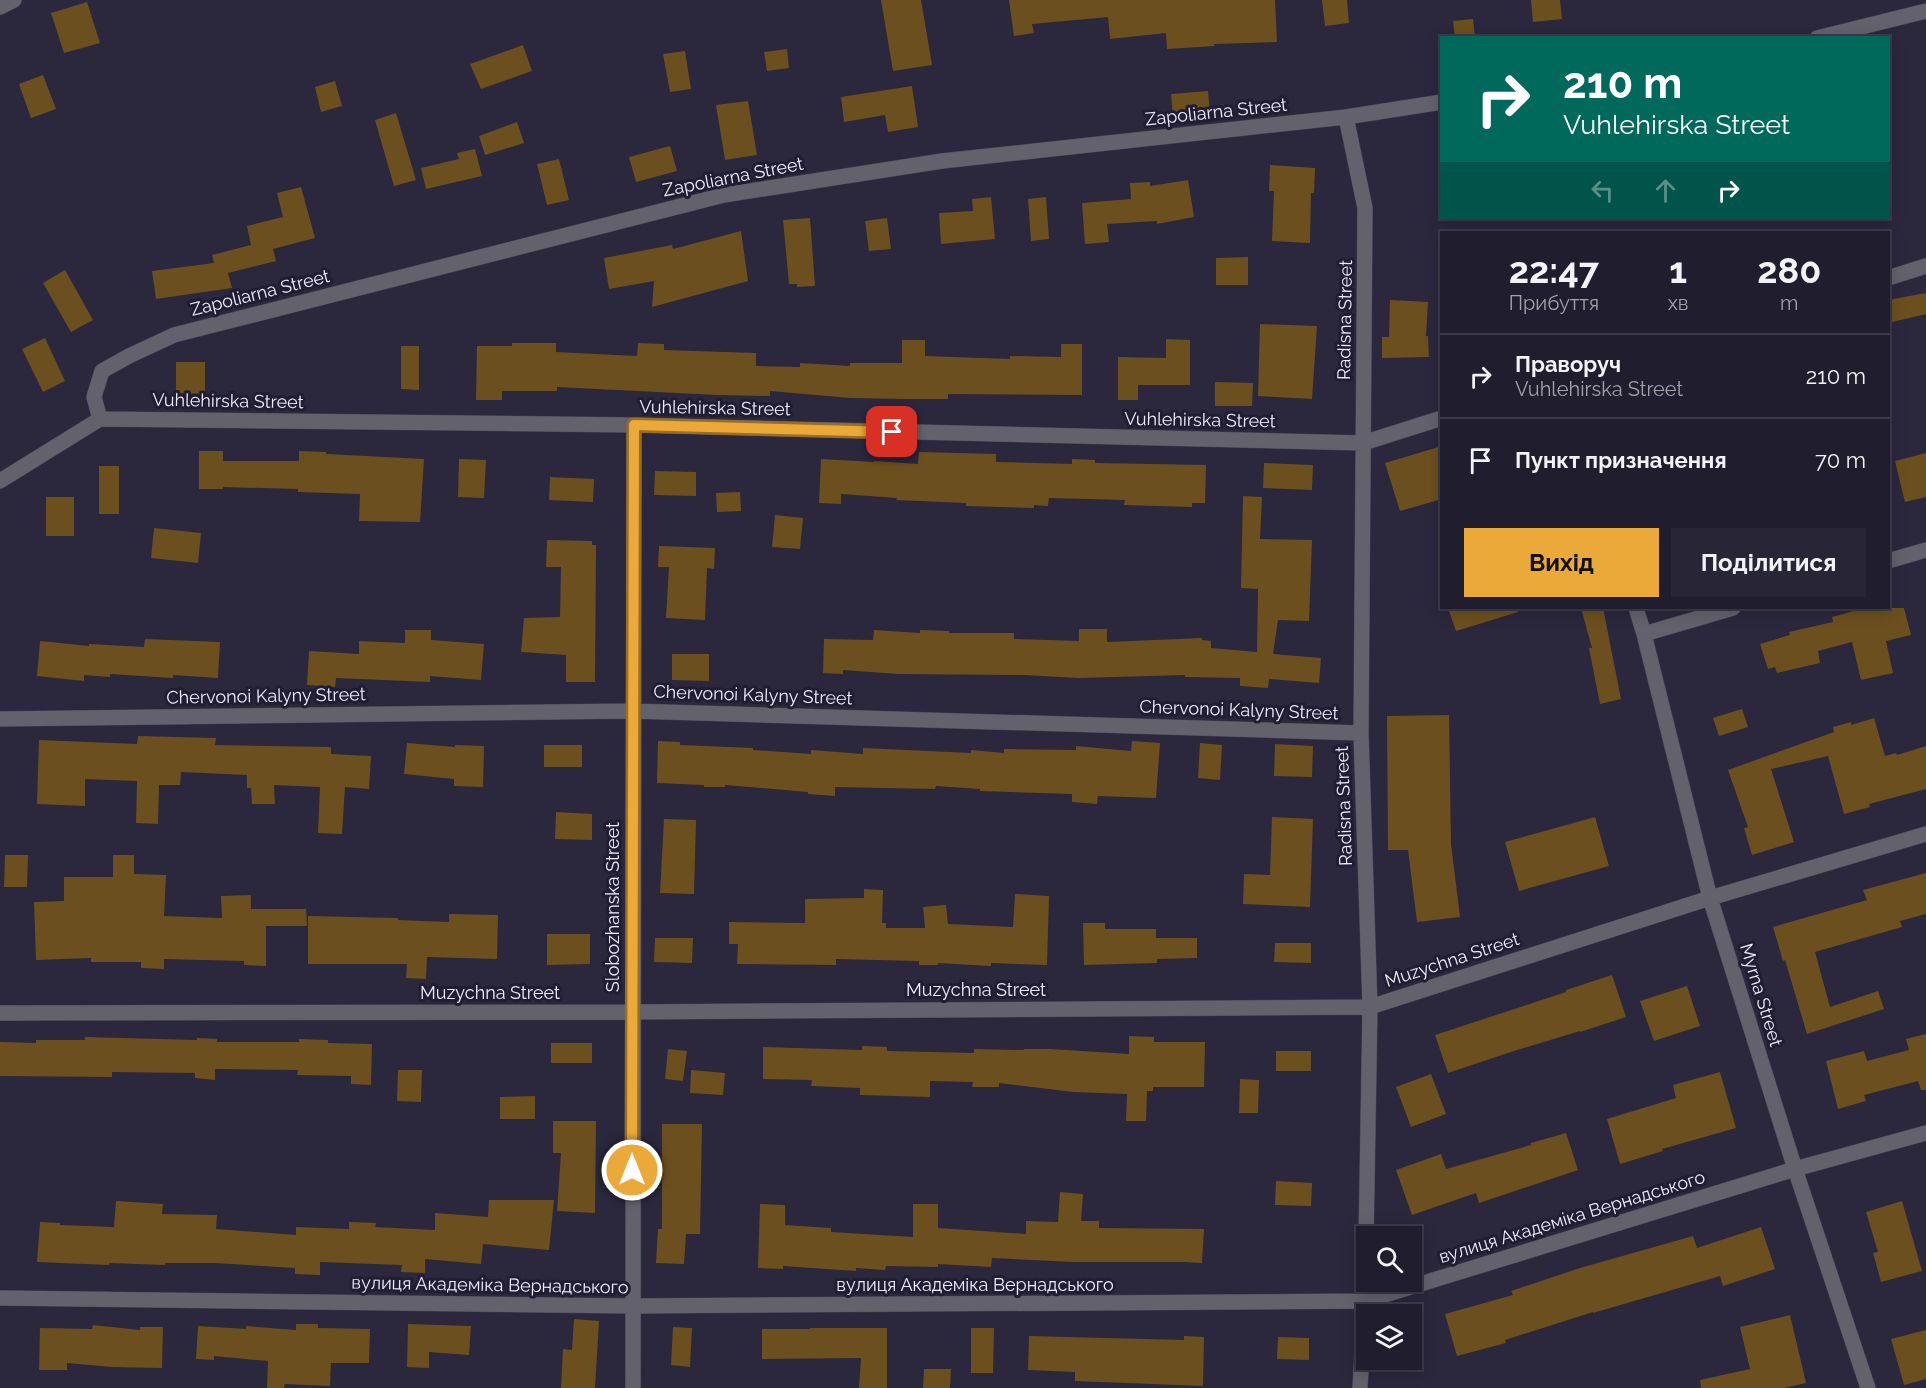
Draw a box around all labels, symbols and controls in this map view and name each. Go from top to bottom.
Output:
text: 210 m [1563,59,1682,108]
icon: right [1464,60,1542,138]
street label: Zapoliarna Street [1144,94,1288,129]
text: Vuhlehirska Street [1563,109,1790,140]
street label: Zapoliarna Street [661,153,805,200]
icon: left [1586,174,1619,207]
icon: ahead [1649,174,1682,207]
icon: right [1712,174,1745,207]
text: 22:47 [1509,249,1599,291]
text: 1 [1669,249,1687,291]
text: 280 [1757,249,1821,291]
street label: Radisna Street [1333,260,1356,380]
street label: Zapoliarna Street [188,265,332,320]
text: Прибуття [1509,291,1599,315]
text: хв [1668,291,1688,315]
text: m [1780,291,1798,315]
text: Праворуч [1515,351,1621,377]
icon: right [1464,360,1497,393]
text: 210 m [1806,363,1866,389]
text: Vuhlehirska Street [1515,377,1683,401]
street label: Vuhlehirska Street [152,389,304,412]
street label: Vuhlehirska Street [639,396,791,419]
pin [866,406,917,457]
street label: Vuhlehirska Street [1124,408,1276,431]
icon: arrive [875,415,908,448]
icon: arrive [1464,444,1497,477]
text: Пункт призначення [1515,447,1727,473]
text: 70 m [1815,447,1866,473]
button: Вихід [1464,528,1659,597]
button: Поділитися [1671,528,1866,597]
street label: Chervonoi Kalyny Street [653,681,853,708]
street label: Chervonoi Kalyny Street [166,683,366,708]
street label: Chervonoi Kalyny Street [1139,696,1339,723]
street label: Radisna Street [1331,746,1356,866]
street label: Slobozhanska Street [602,822,623,992]
street label: Muzychna Street [1382,928,1522,991]
street label: Myrna Street [1736,941,1787,1049]
street label: Muzychna Street [906,979,1046,1000]
street label: Muzychna Street [420,982,560,1003]
position arrow [600,1138,664,1202]
street label: вулиця Академіка Вернадського [1436,1166,1708,1267]
map controls [1356,1226,1422,1370]
button: search [1356,1226,1422,1292]
street label: вулиця Академіка Вернадського [351,1272,629,1297]
street label: вулиця Академіка Вернадського [836,1274,1114,1295]
button: layers [1356,1304,1422,1370]

